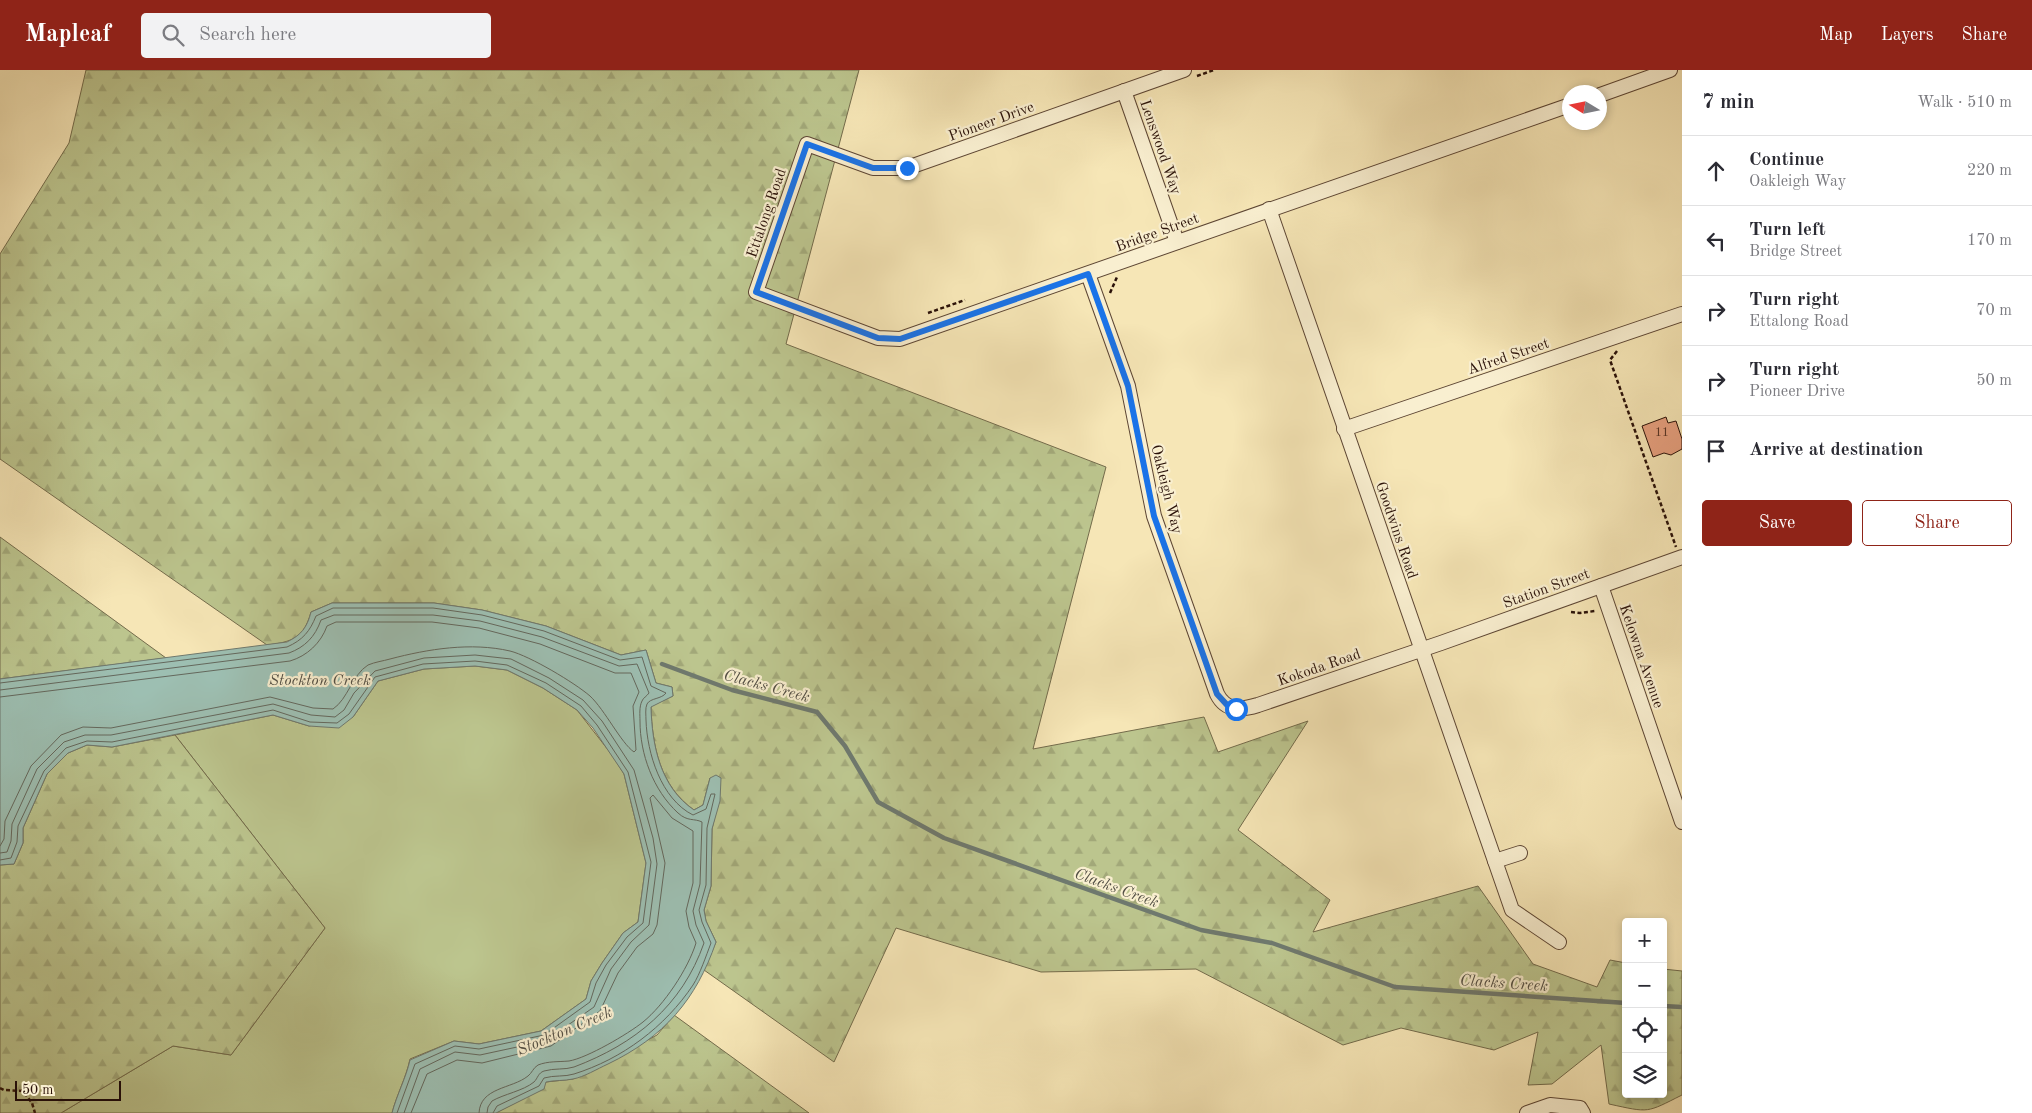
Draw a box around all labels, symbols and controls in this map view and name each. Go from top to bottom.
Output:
search box [141,13,491,58]
icon: search [159,21,187,49]
text: Mapleaf [25,23,111,47]
text: Search here [199,26,296,45]
text: Map [1819,26,1853,44]
text: Layers [1881,26,1933,44]
text: Share [1961,26,2007,44]
north arrow [1562,85,1607,130]
text: 7 min [1702,92,1755,113]
text: Walk · 510 m [1917,95,2012,111]
street label: Lenswood Way [1136,98,1183,197]
street label: Pioneer Drive [947,100,1036,145]
text: Continue [1749,151,1824,170]
route end [896,157,919,180]
icon: ahead [1702,157,1730,185]
text: 220 m [1967,163,2012,179]
street label: Ettalong Road [745,167,790,260]
text: Oakleigh Way [1749,174,1846,190]
street label: Bridge Street [1114,211,1201,255]
text: Turn left [1749,221,1826,240]
icon: left [1702,227,1730,255]
text: 170 m [1967,233,2012,249]
text: Bridge Street [1749,244,1842,260]
text: Turn right [1749,291,1839,310]
icon: right [1702,297,1730,325]
text: 70 m [1976,303,2012,319]
text: Ettalong Road [1749,314,1849,330]
street label: Alfred Street [1466,336,1551,378]
text: Turn right [1749,361,1839,380]
icon: right [1702,367,1730,395]
text: 50 m [1976,373,2012,389]
text: Pioneer Drive [1749,384,1845,400]
house number: 11 [1655,427,1669,439]
icon: arrive [1702,437,1730,465]
text: Arrive at destination [1749,441,1923,460]
street label: Oakleigh Way [1147,443,1184,535]
street label: Goodwins Road [1372,480,1419,581]
button: Save [1702,500,1852,546]
button: Share [1862,500,2012,546]
street label: Station Street [1501,567,1592,612]
street label: Kelowna Avenue [1616,603,1665,710]
street label: Kokoda Road [1276,647,1363,690]
water label: Clacks Creek [722,668,811,706]
water label: Stockton Creek [269,673,371,689]
route start [1225,698,1248,721]
water label: Clacks Creek [1072,866,1161,912]
map controls [1622,918,1667,1098]
button: + [1622,918,1667,963]
button: − [1622,963,1667,1008]
water label: Clacks Creek [1459,973,1549,995]
water label: Stockton Creek [515,1005,615,1059]
button: locate [1622,1008,1667,1053]
button: layers [1622,1053,1667,1098]
scale bar [15,1078,121,1101]
text: 50 m [22,1083,53,1097]

